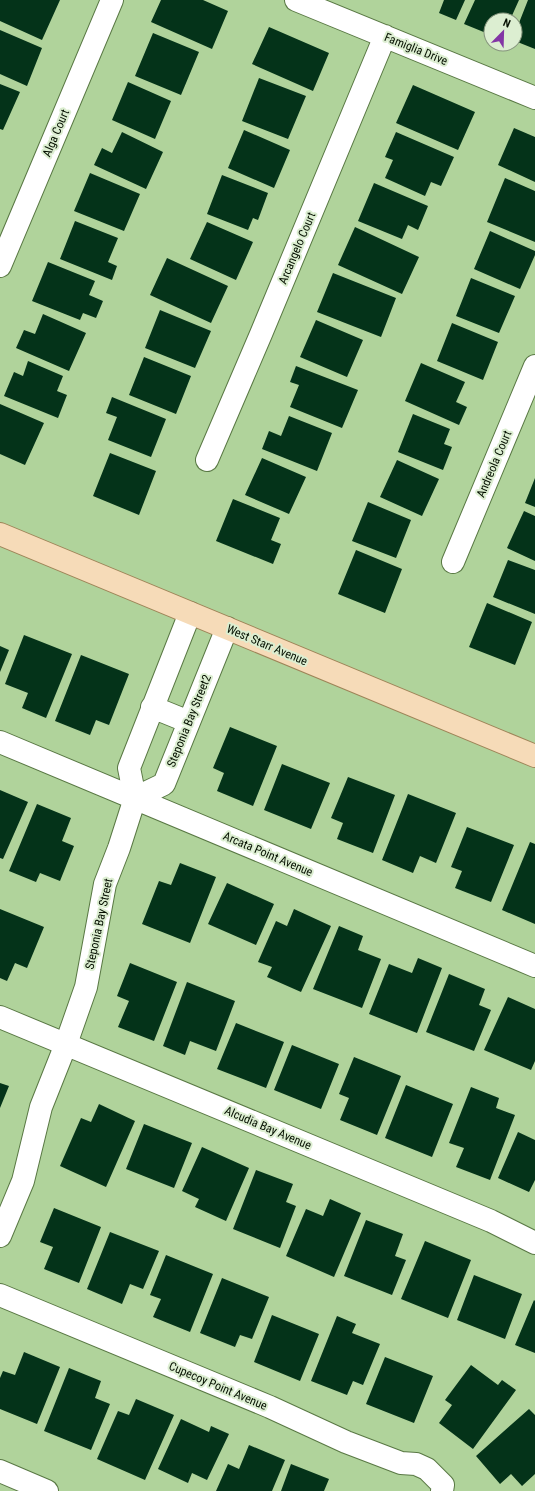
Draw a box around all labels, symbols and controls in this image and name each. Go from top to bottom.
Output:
north arrow [483,12,523,52]
text: N [501,16,513,31]
street label: Famiglia Drive [382,30,450,68]
street label: Alga Court [40,107,72,159]
street label: Arcangelo Court [276,210,319,286]
street label: Andreola Court [474,428,515,500]
street label: West Starr Avenue [224,622,310,668]
street label: Steponia Bay Street2 [164,673,214,769]
street label: Arcata Point Avenue [221,829,315,879]
street label: Steponia Bay Street [83,877,116,971]
street label: Alcudia Bay Avenue [223,1103,314,1153]
street label: Cupecoy Point Avenue [167,1359,270,1413]

